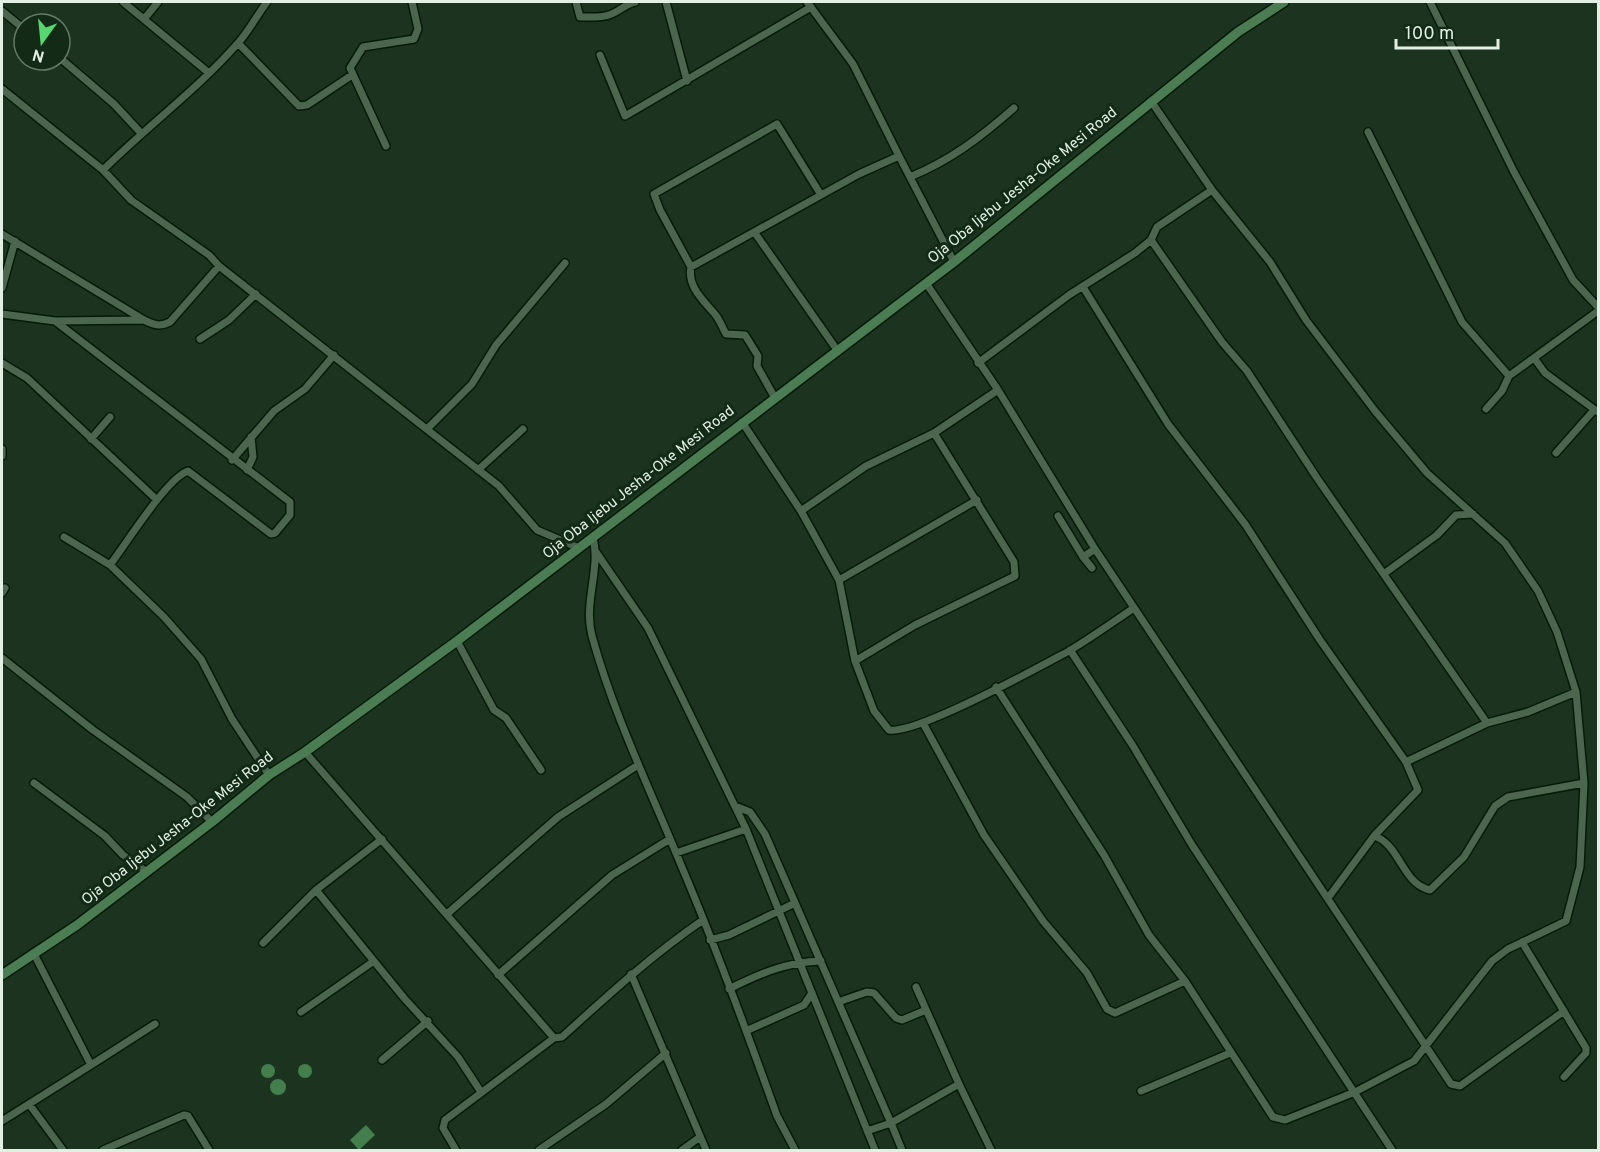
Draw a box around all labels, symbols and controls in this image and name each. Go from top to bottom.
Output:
north arrow [12,12,72,72]
scale bar [1396,12,1498,50]
text: 100 m [1405,23,1454,46]
text: N [30,43,47,66]
street label: Oja Oba Ijebu Jesha-Oke Mesi Road [924,104,1122,268]
street label: Oja Oba Ijebu Jesha-Oke Mesi Road [539,402,739,564]
street label: Oja Oba Ijebu Jesha-Oke Mesi Road [78,748,278,910]

